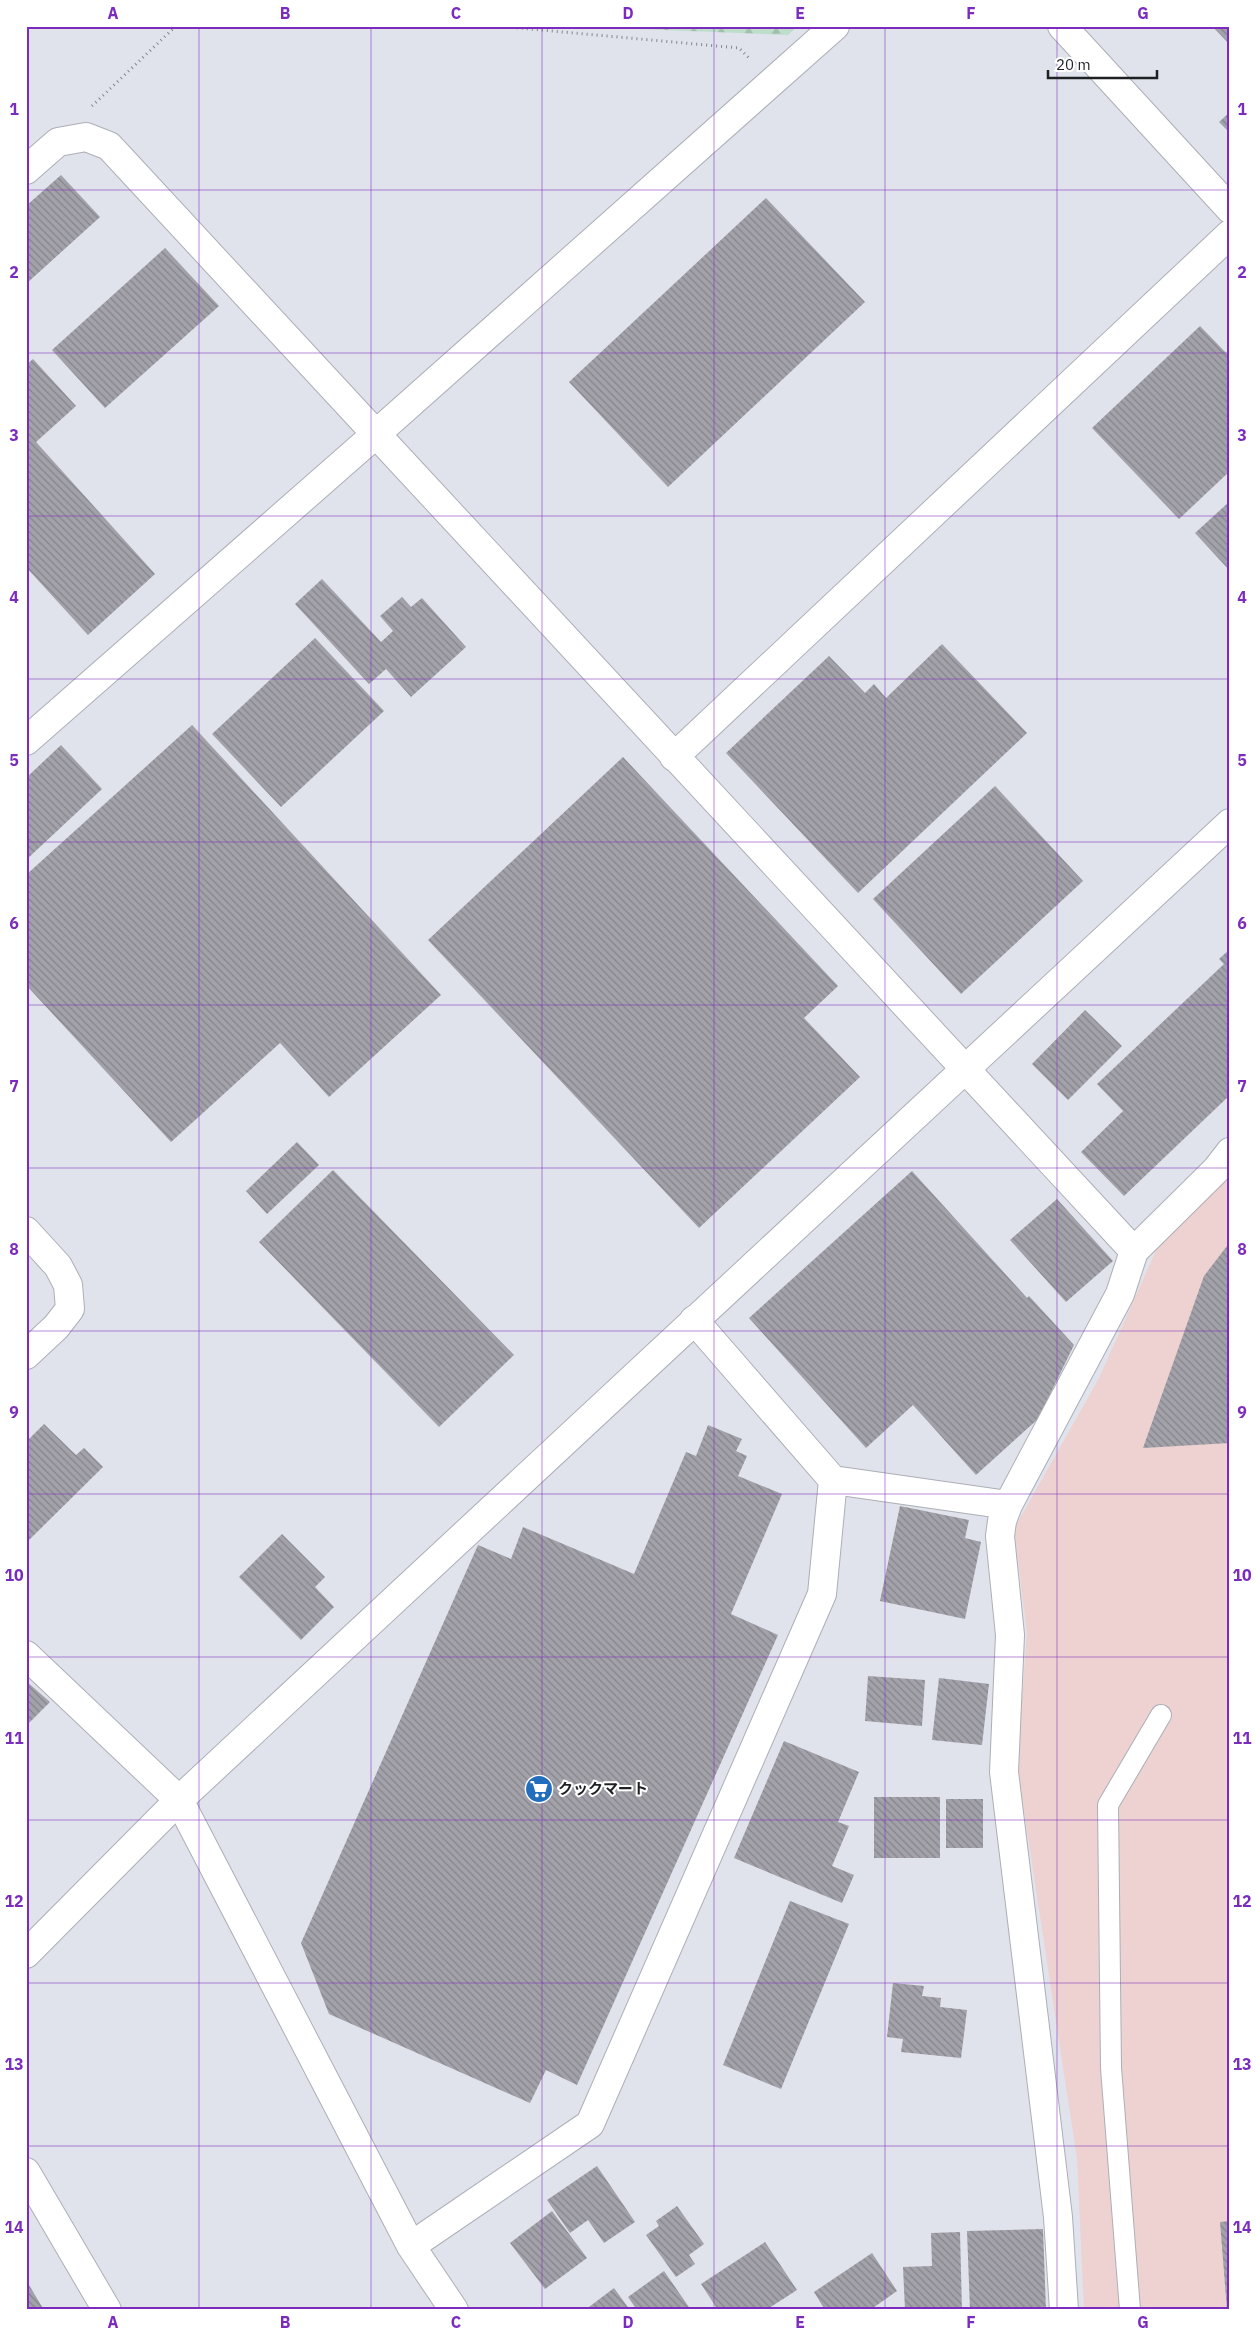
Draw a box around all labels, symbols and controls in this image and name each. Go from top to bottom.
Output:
text: A [108,3,119,23]
text: B [280,3,291,23]
text: C [451,3,461,23]
text: D [622,3,634,23]
text: E [795,3,805,23]
text: F [966,3,976,23]
text: G [1137,3,1149,23]
scale bar [1048,48,1157,80]
text: 20 m [1056,55,1091,74]
text: 1 [9,99,19,119]
text: 1 [1237,99,1247,119]
text: 2 [9,262,19,282]
text: 2 [1237,262,1247,282]
text: 3 [9,425,19,445]
text: 3 [1237,425,1247,445]
text: 4 [9,587,19,607]
text: 4 [1237,587,1247,607]
text: 5 [9,750,19,770]
text: 5 [1237,750,1247,770]
text: 6 [9,913,19,933]
text: 6 [1237,913,1247,933]
text: 7 [9,1076,19,1096]
text: 7 [1237,1076,1247,1096]
text: 8 [9,1239,19,1259]
text: 8 [1237,1239,1247,1259]
text: 9 [9,1402,19,1422]
text: 9 [1237,1402,1247,1422]
text: 10 [4,1565,24,1585]
text: 10 [1232,1565,1252,1585]
text: 11 [4,1728,24,1748]
text: 11 [1232,1728,1252,1748]
supermarket icon: クックマート [524,1774,554,1804]
place label: クックマート [558,1779,648,1798]
text: 12 [4,1891,24,1911]
text: 12 [1232,1891,1252,1911]
text: 13 [4,2054,24,2074]
text: 13 [1232,2054,1252,2074]
text: 14 [4,2217,24,2237]
text: 14 [1232,2217,1252,2237]
text: A [108,2312,119,2332]
text: B [280,2312,291,2332]
text: C [451,2312,461,2332]
text: D [622,2312,634,2332]
text: E [795,2312,805,2332]
text: F [966,2312,976,2332]
text: G [1137,2312,1149,2332]

